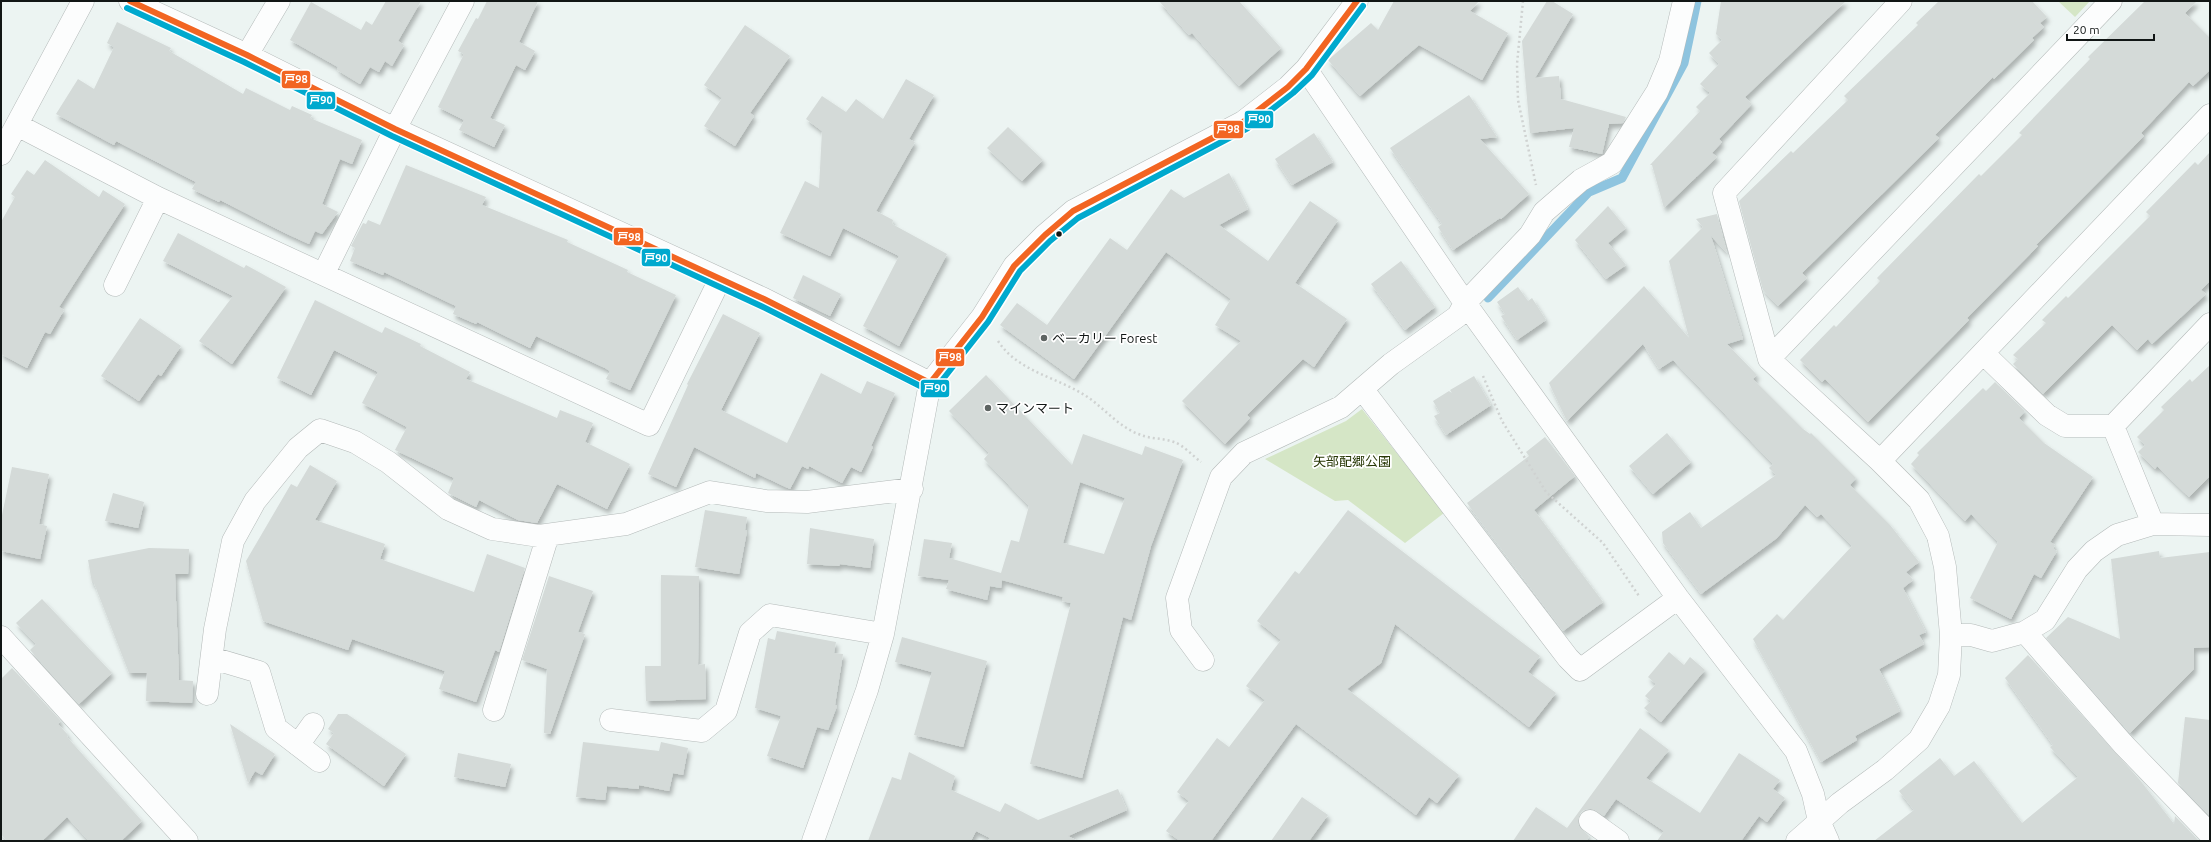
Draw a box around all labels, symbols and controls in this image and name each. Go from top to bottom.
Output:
scale bar [2067,16,2154,42]
text: 20 m [2073,23,2100,36]
line badge: 戸98 [281,70,311,89]
text: 戸98 [284,73,308,85]
line badge: 戸90 [306,91,336,110]
text: 戸90 [309,94,333,106]
line badge: 戸90 [1244,110,1274,129]
text: 戸90 [1247,113,1271,125]
line badge: 戸98 [1213,120,1244,139]
text: 戸98 [1216,123,1240,135]
line badge: 戸98 [613,227,644,246]
unlabelled marker [1054,229,1064,239]
text: 戸98 [617,231,641,243]
line badge: 戸90 [641,248,671,267]
text: 戸90 [644,252,668,264]
place label: ベーカリー Forest [1052,331,1157,345]
marker: ベーカリー Forest [1039,333,1049,343]
line badge: 戸98 [935,348,965,367]
text: 戸98 [938,351,962,363]
line badge: 戸90 [920,379,950,398]
text: 戸90 [923,382,947,394]
place label: マインマート [996,401,1074,415]
marker: マインマート [983,403,993,413]
park label: 矢部配郷公園 [1313,454,1391,468]

